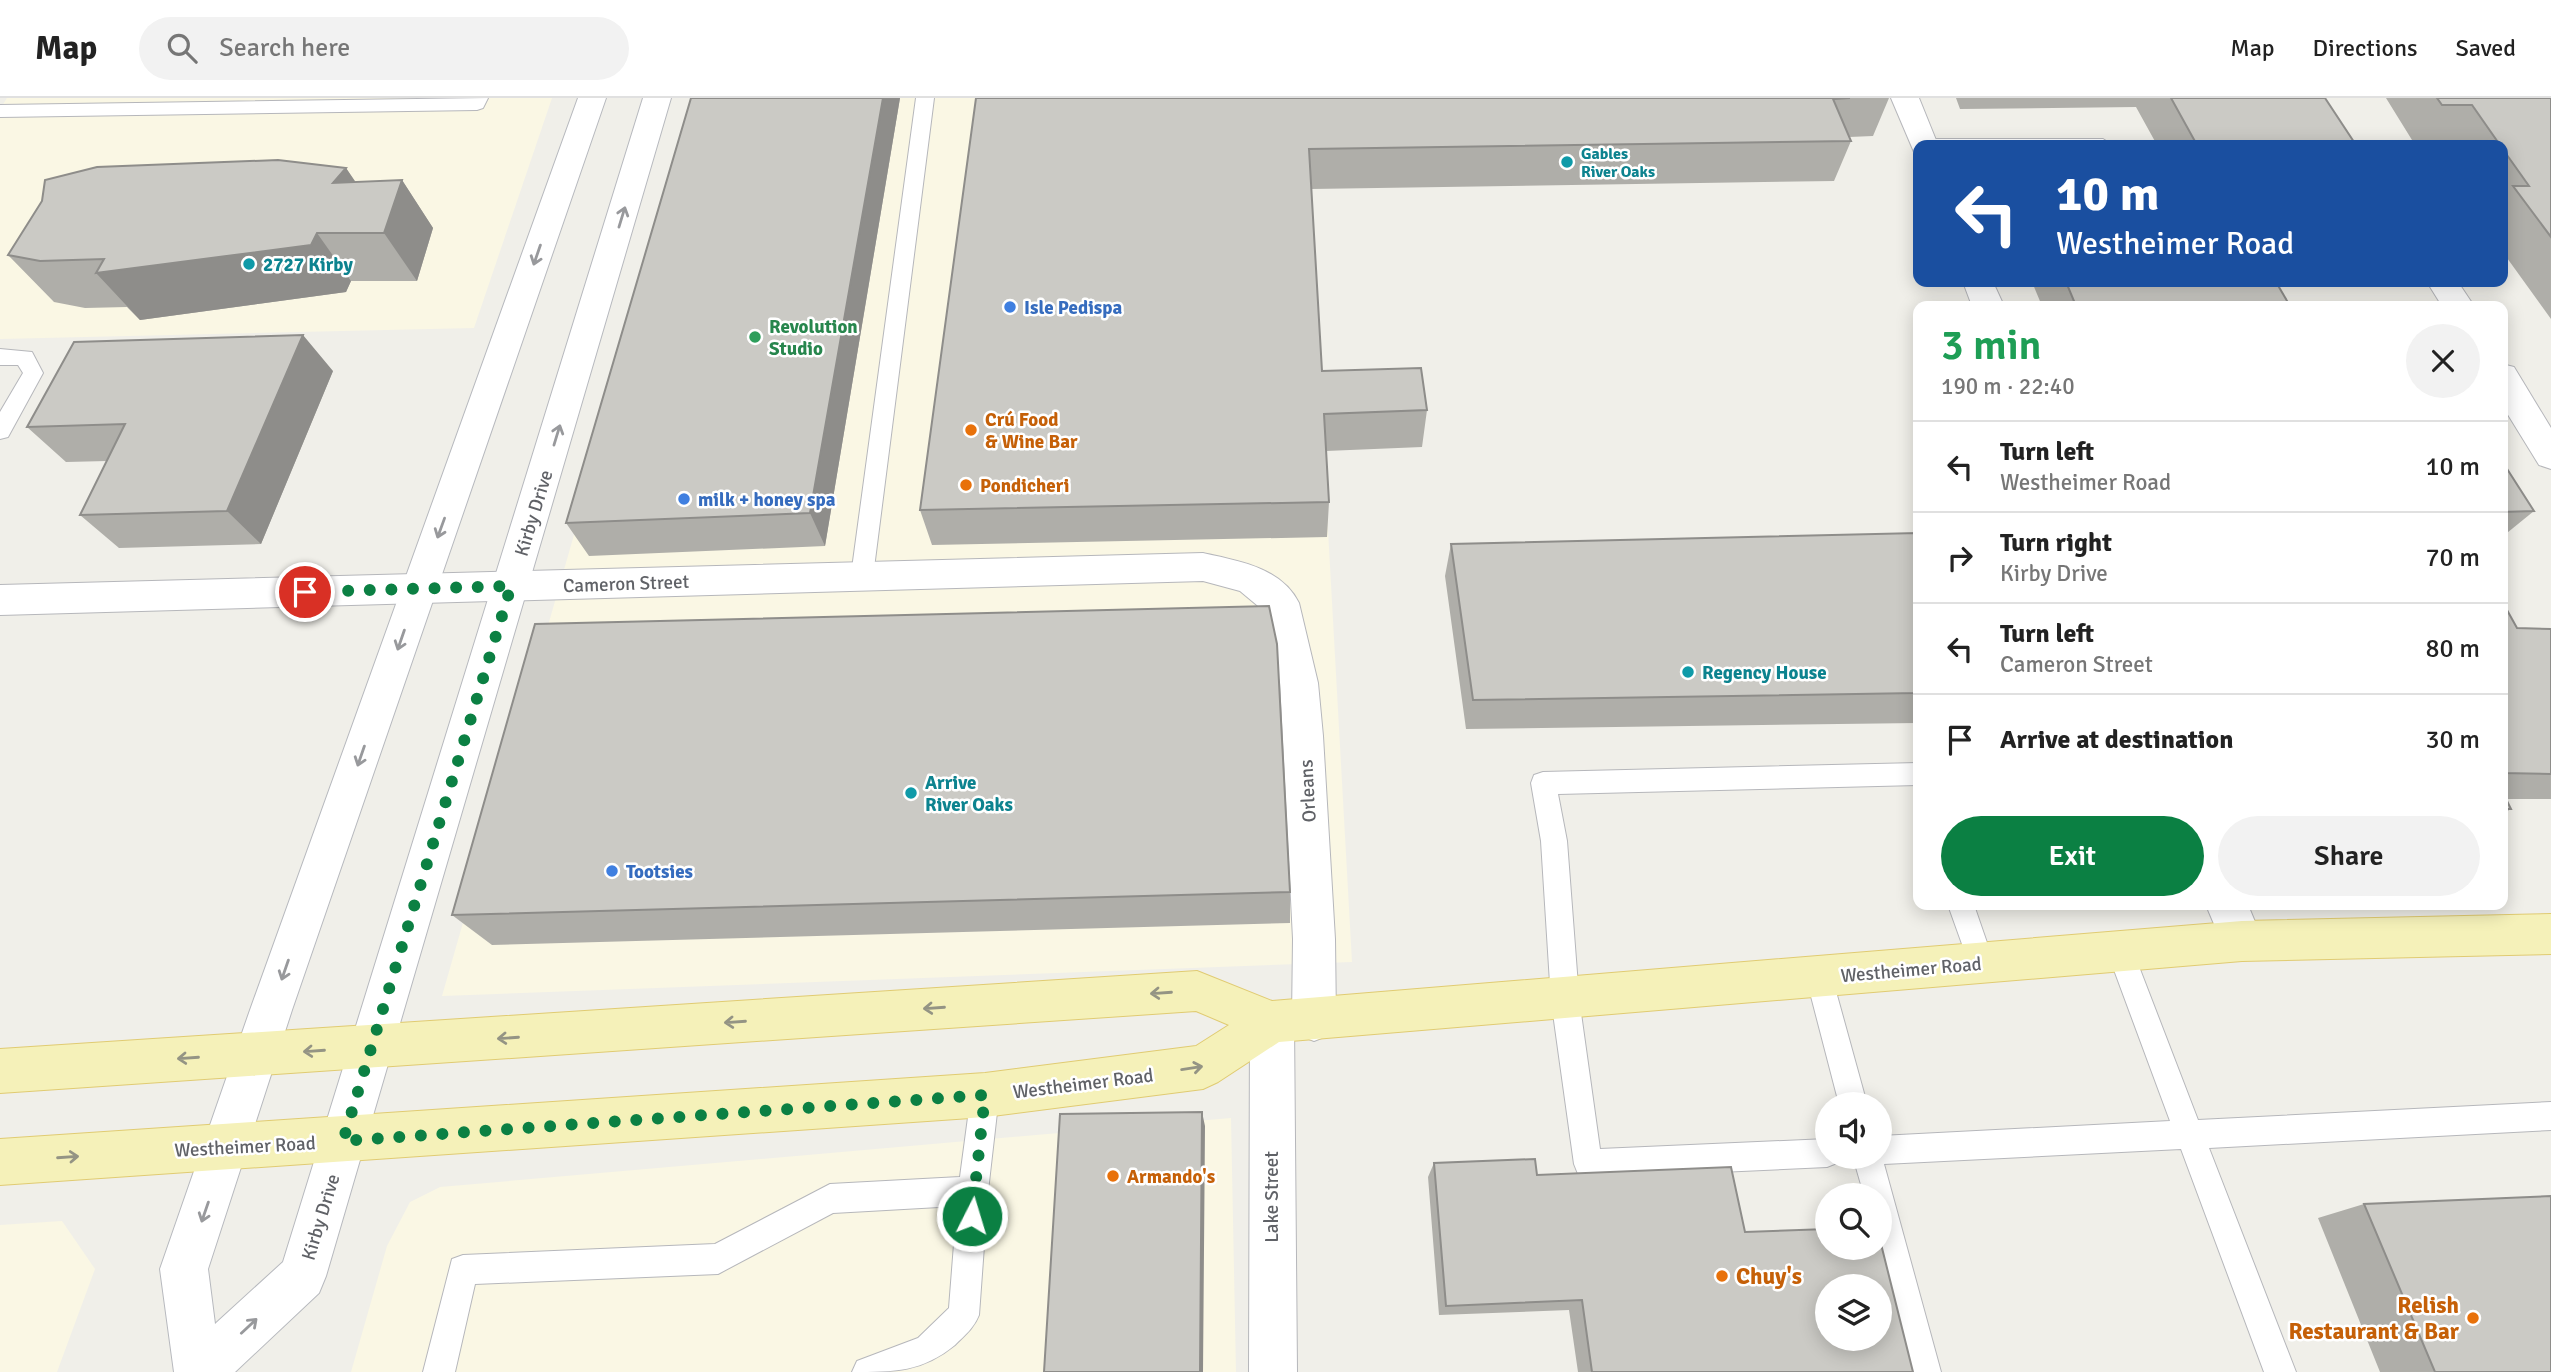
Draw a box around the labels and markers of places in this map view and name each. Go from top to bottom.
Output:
place label: Gables River Oaks [1581,144,1655,182]
marker: Gables River Oaks [1559,154,1575,170]
place label: 2727 Kirby [263,253,353,277]
marker: 2727 Kirby [241,256,257,272]
place label: Isle Pedispa [1024,296,1122,320]
marker: Isle Pedispa [1002,299,1018,315]
place label: Revolution Studio [769,315,858,361]
marker: Revolution Studio [747,329,763,345]
place label: Crú Food & Wine Bar [985,408,1078,454]
marker: Crú Food & Wine Bar [963,422,979,438]
place label: Pondicheri [980,474,1069,498]
marker: Pondicheri [958,477,974,493]
place label: milk + honey spa [698,488,836,512]
marker: milk + honey spa [676,491,692,507]
pin [275,562,335,622]
place label: Regency House [1702,661,1827,685]
marker: Regency House [1680,664,1696,680]
place label: Arrive River Oaks [925,771,1013,817]
marker: Arrive River Oaks [903,785,919,801]
place label: Tootsies [626,860,693,884]
marker: Tootsies [604,863,620,879]
place label: Armando's [1127,1165,1215,1189]
marker: Armando's [1105,1168,1121,1184]
place label: Chuy's [1736,1262,1802,1291]
marker: Chuy's [1714,1268,1730,1284]
place label: Relish Restaurant & Bar [2288,1291,2460,1346]
marker: Relish Restaurant & Bar [2465,1310,2481,1326]

